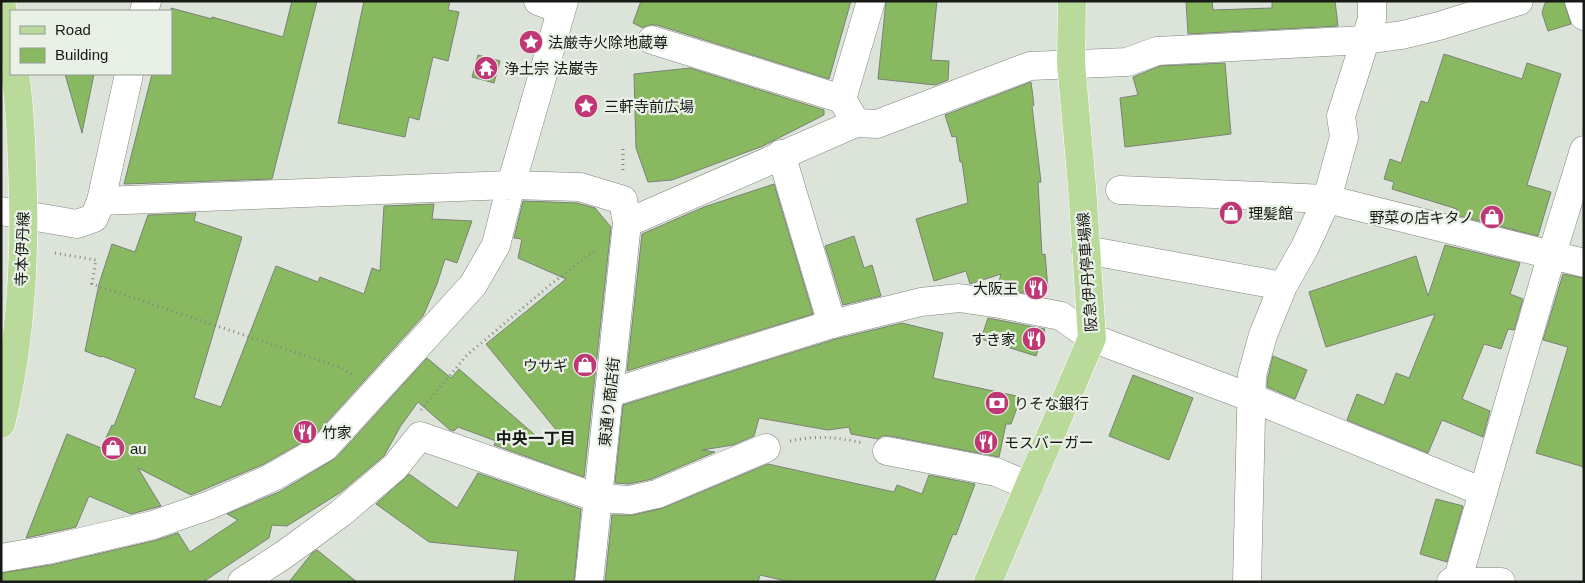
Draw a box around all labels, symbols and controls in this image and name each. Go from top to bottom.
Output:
legend [10,10,172,75]
text: Road [55,21,91,38]
place icon: 法厳寺火除地蔵尊 [518,29,544,55]
place label: 法厳寺火除地蔵尊 [548,34,668,51]
text: Building [55,46,108,63]
temple icon: 浄土宗 法巌寺 [473,55,499,81]
place label: 浄土宗 法巌寺 [504,60,598,77]
place icon: 三軒寺前広場 [573,93,599,119]
place label: 三軒寺前広場 [604,98,694,115]
shop icon: 理髪館 [1218,200,1244,226]
shop icon: 野菜の店キタノ [1479,204,1505,230]
place label: 理髪館 [1248,205,1293,222]
place label: 野菜の店キタノ [1369,209,1474,226]
street label: 寺本伊丹線 [12,211,32,287]
street label: 阪急伊丹停車場線 [1074,212,1100,332]
restaurant icon: 大阪王 [1023,275,1049,301]
place label: 大阪王 [973,280,1018,297]
restaurant icon: すき家 [1021,326,1047,352]
place label: すき家 [971,331,1016,348]
shop icon: ウサギ [572,352,598,378]
street label: 東通り商店街 [596,356,622,448]
place label: ウサギ [523,357,568,374]
bank icon: りそな銀行 [984,390,1010,416]
place label: りそな銀行 [1014,395,1089,412]
restaurant icon: 竹家 [292,419,318,445]
place label: 竹家 [322,424,352,441]
restaurant icon: モスバーガー [973,429,999,455]
district label: 中央一丁目 [496,430,576,447]
place label: モスバーガー [1004,434,1094,451]
shop icon: au [100,435,126,461]
place label: au [130,440,147,457]

